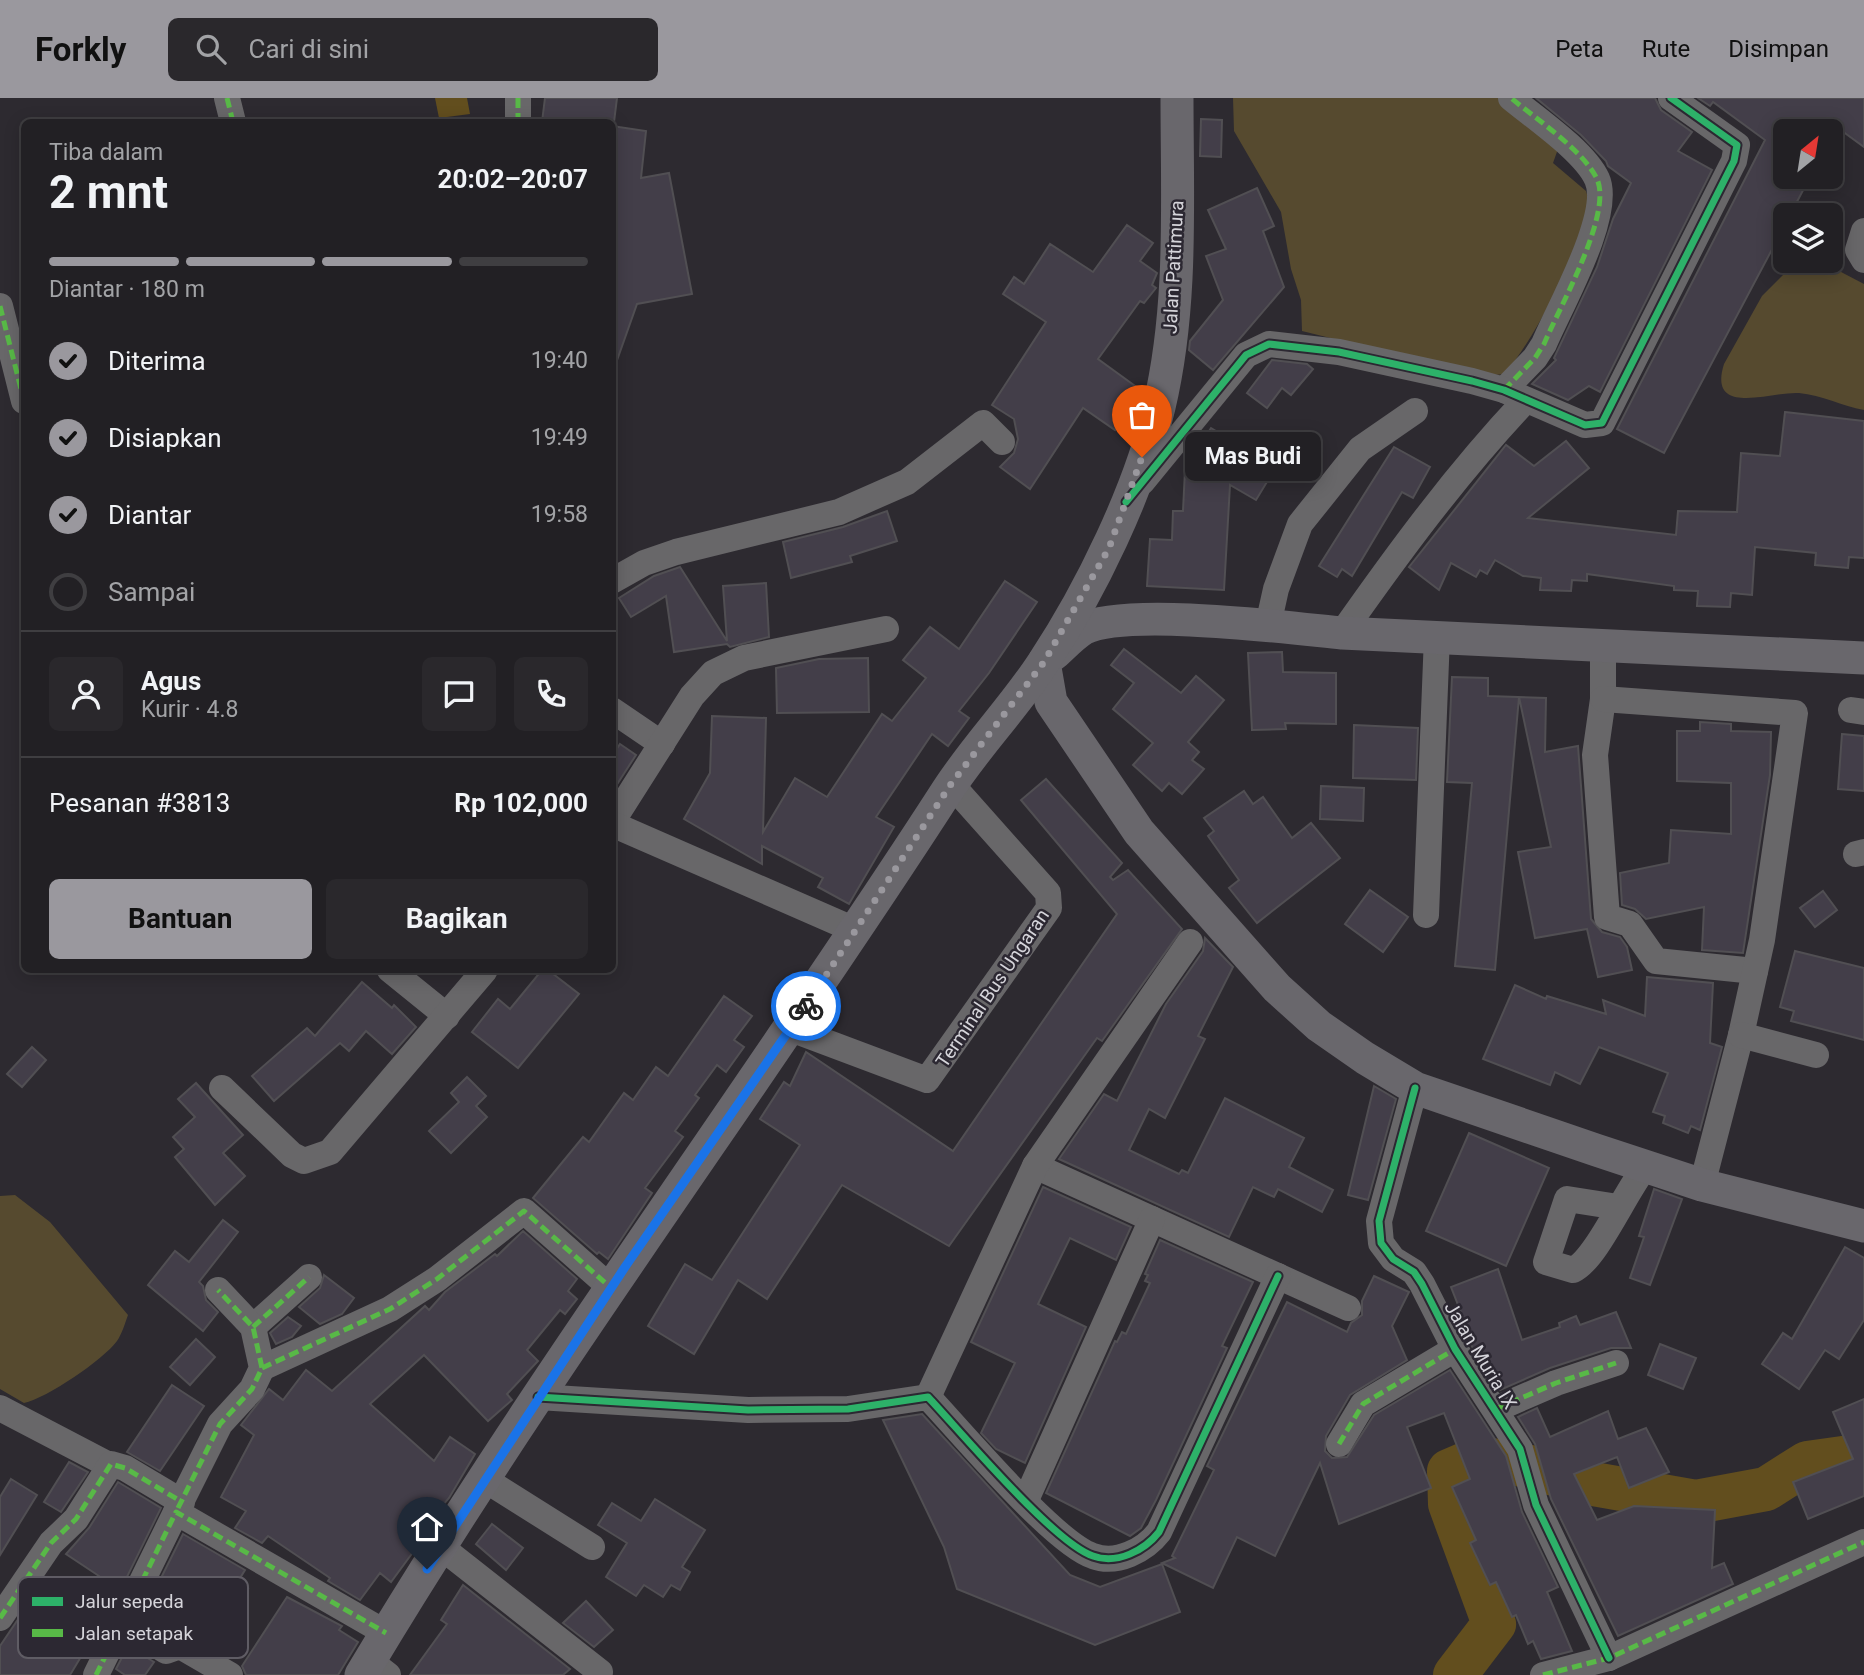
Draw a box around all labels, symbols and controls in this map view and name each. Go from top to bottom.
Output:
search box [168,18,658,81]
text: Forkly [35,30,126,69]
icon: search [192,30,230,68]
text: Cari di sini [248,34,369,64]
text: Peta [1555,35,1604,63]
text: Rute [1642,35,1690,63]
text: Disimpan [1728,35,1829,63]
north arrow [1773,119,1843,189]
map controls [1773,119,1843,273]
text: Tiba dalam [49,139,163,166]
text: 20:02–20:07 [438,164,588,194]
text: 2 mnt [49,165,168,219]
street label: Jalan Pattimura [1159,200,1188,334]
button: layers [1773,203,1843,273]
text: Diantar · 180 m [49,276,205,303]
icon: check [49,342,87,380]
text: Diterima [108,346,206,376]
text: 19:40 [531,347,588,374]
pin [1112,385,1172,457]
icon: bag [1123,396,1161,434]
icon: check [49,419,87,457]
text: Disiapkan [108,423,222,453]
text: 19:49 [531,424,588,451]
callout: Mas Budi [1184,432,1320,482]
text: Mas Budi [1205,443,1301,470]
icon: check [49,496,87,534]
text: Diantar [108,500,191,530]
text: 19:58 [531,501,588,528]
text: Sampai [108,577,195,607]
button: person [49,657,123,731]
button: chat [422,657,496,731]
button: phone [514,657,588,731]
text: Agus [141,666,201,696]
text: Kurir · 4.8 [141,696,238,723]
text: Pesanan #3813 [49,788,230,818]
text: Rp 102,000 [454,788,588,818]
button: Bantuan [49,879,312,959]
button: Bagikan [326,879,588,959]
street label: Terminal Bus Ungaran [931,905,1054,1072]
courier [771,971,841,1041]
icon: bike [787,987,825,1025]
street label: Jalan Muria IX [1439,1297,1522,1413]
pin [397,1497,457,1569]
icon: home [408,1508,446,1546]
legend [18,1577,248,1658]
text: Jalur sepeda [75,1590,184,1613]
text: Jalan setapak [75,1622,193,1645]

